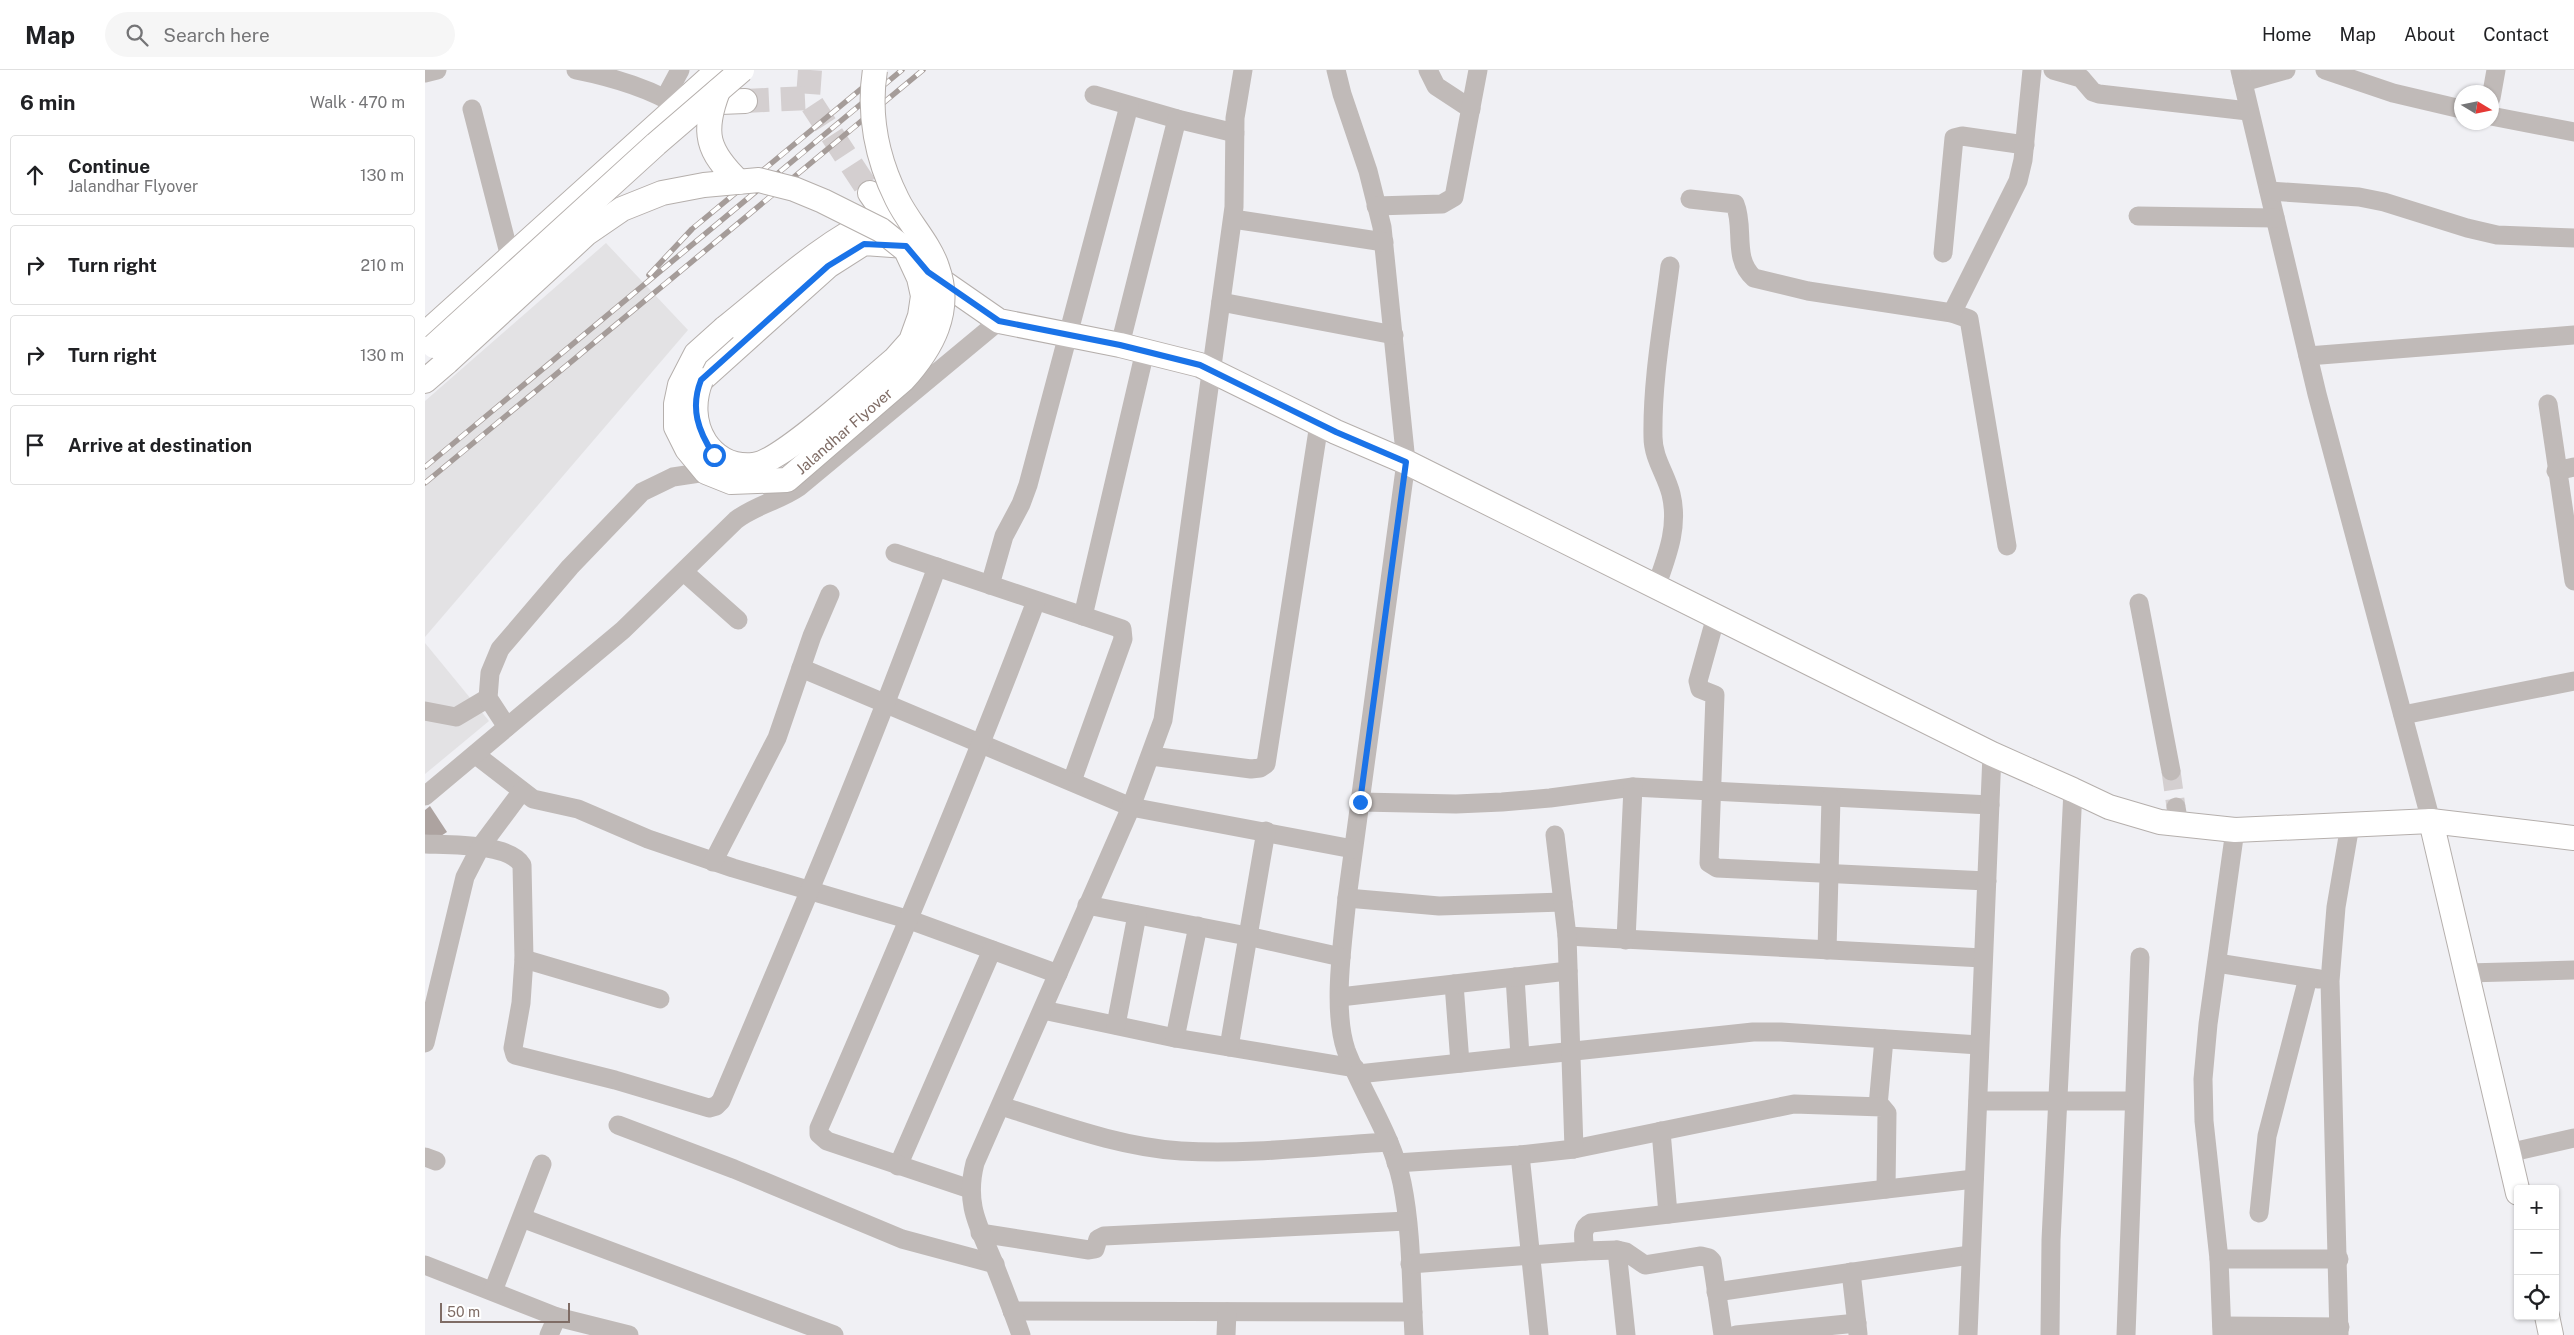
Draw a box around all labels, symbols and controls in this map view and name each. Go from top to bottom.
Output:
search box [105,12,455,57]
text: Map [25,21,75,49]
icon: search [123,21,151,49]
text: Search here [163,24,270,46]
text: Home [2262,24,2312,45]
text: Map [2340,24,2376,45]
text: About [2404,24,2455,45]
text: Contact [2483,24,2549,45]
north arrow [2454,85,2499,130]
text: 6 min [20,90,76,115]
text: Walk · 470 m [310,93,405,112]
text: Continue [68,155,150,177]
icon: ahead [21,161,49,189]
text: 130 m [360,166,404,185]
text: Jalandhar Flyover [68,177,198,196]
icon: right [21,251,49,279]
text: Turn right [68,254,157,276]
text: 210 m [360,256,404,275]
icon: right [21,341,49,369]
text: Turn right [68,344,157,366]
text: 130 m [360,346,404,365]
street label: Jalandhar Flyover [792,384,896,477]
icon: arrive [21,431,49,459]
text: Arrive at destination [68,434,252,456]
route start [703,444,726,467]
route end [1349,791,1372,814]
map controls [2514,1185,2559,1320]
button: + [2514,1185,2559,1230]
button: − [2514,1230,2559,1275]
button: locate [2514,1275,2559,1320]
scale bar [440,1300,570,1323]
text: 50 m [447,1304,480,1320]

